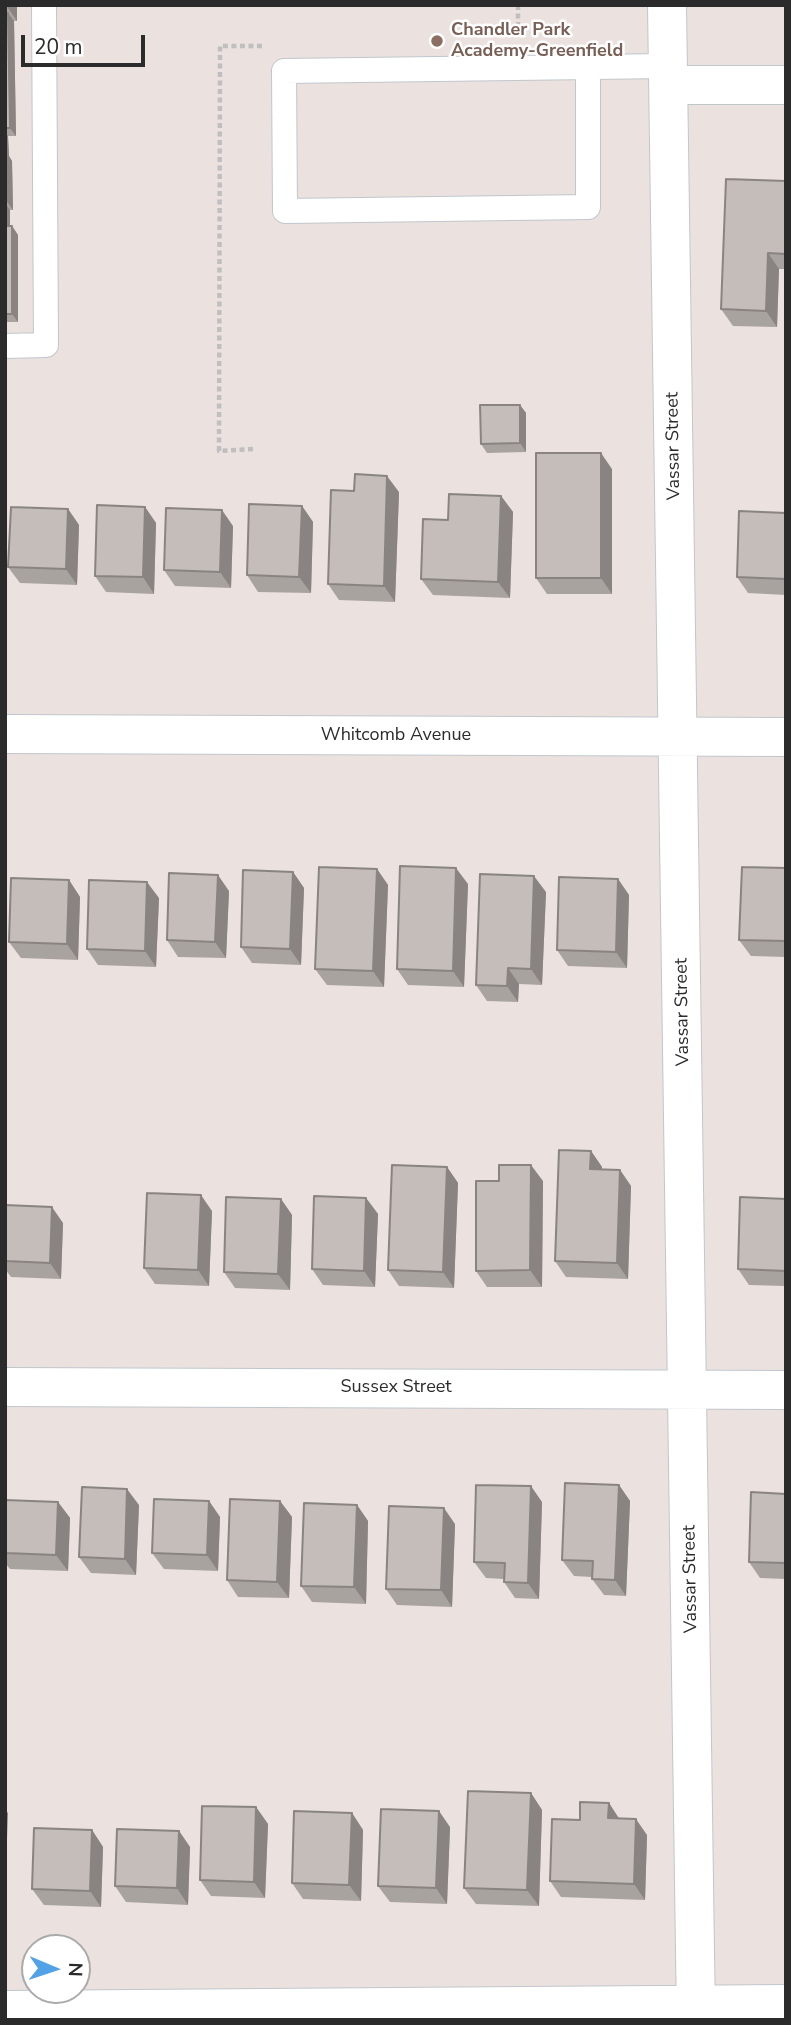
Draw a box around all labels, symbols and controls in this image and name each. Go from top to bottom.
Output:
place label: Chandler Park Academy-Greenfield [451,20,623,62]
scale bar [24,21,149,65]
text: 20 m [34,33,83,61]
marker: Chandler Park Academy-Greenfield [429,33,445,49]
street label: Vassar Street [662,392,686,500]
street label: Whitcomb Avenue [321,725,471,747]
street label: Vassar Street [671,958,695,1066]
street label: Sussex Street [340,1377,452,1399]
street label: Vassar Street [679,1525,703,1633]
north arrow [21,1934,91,2004]
text: N [62,1962,88,1977]

